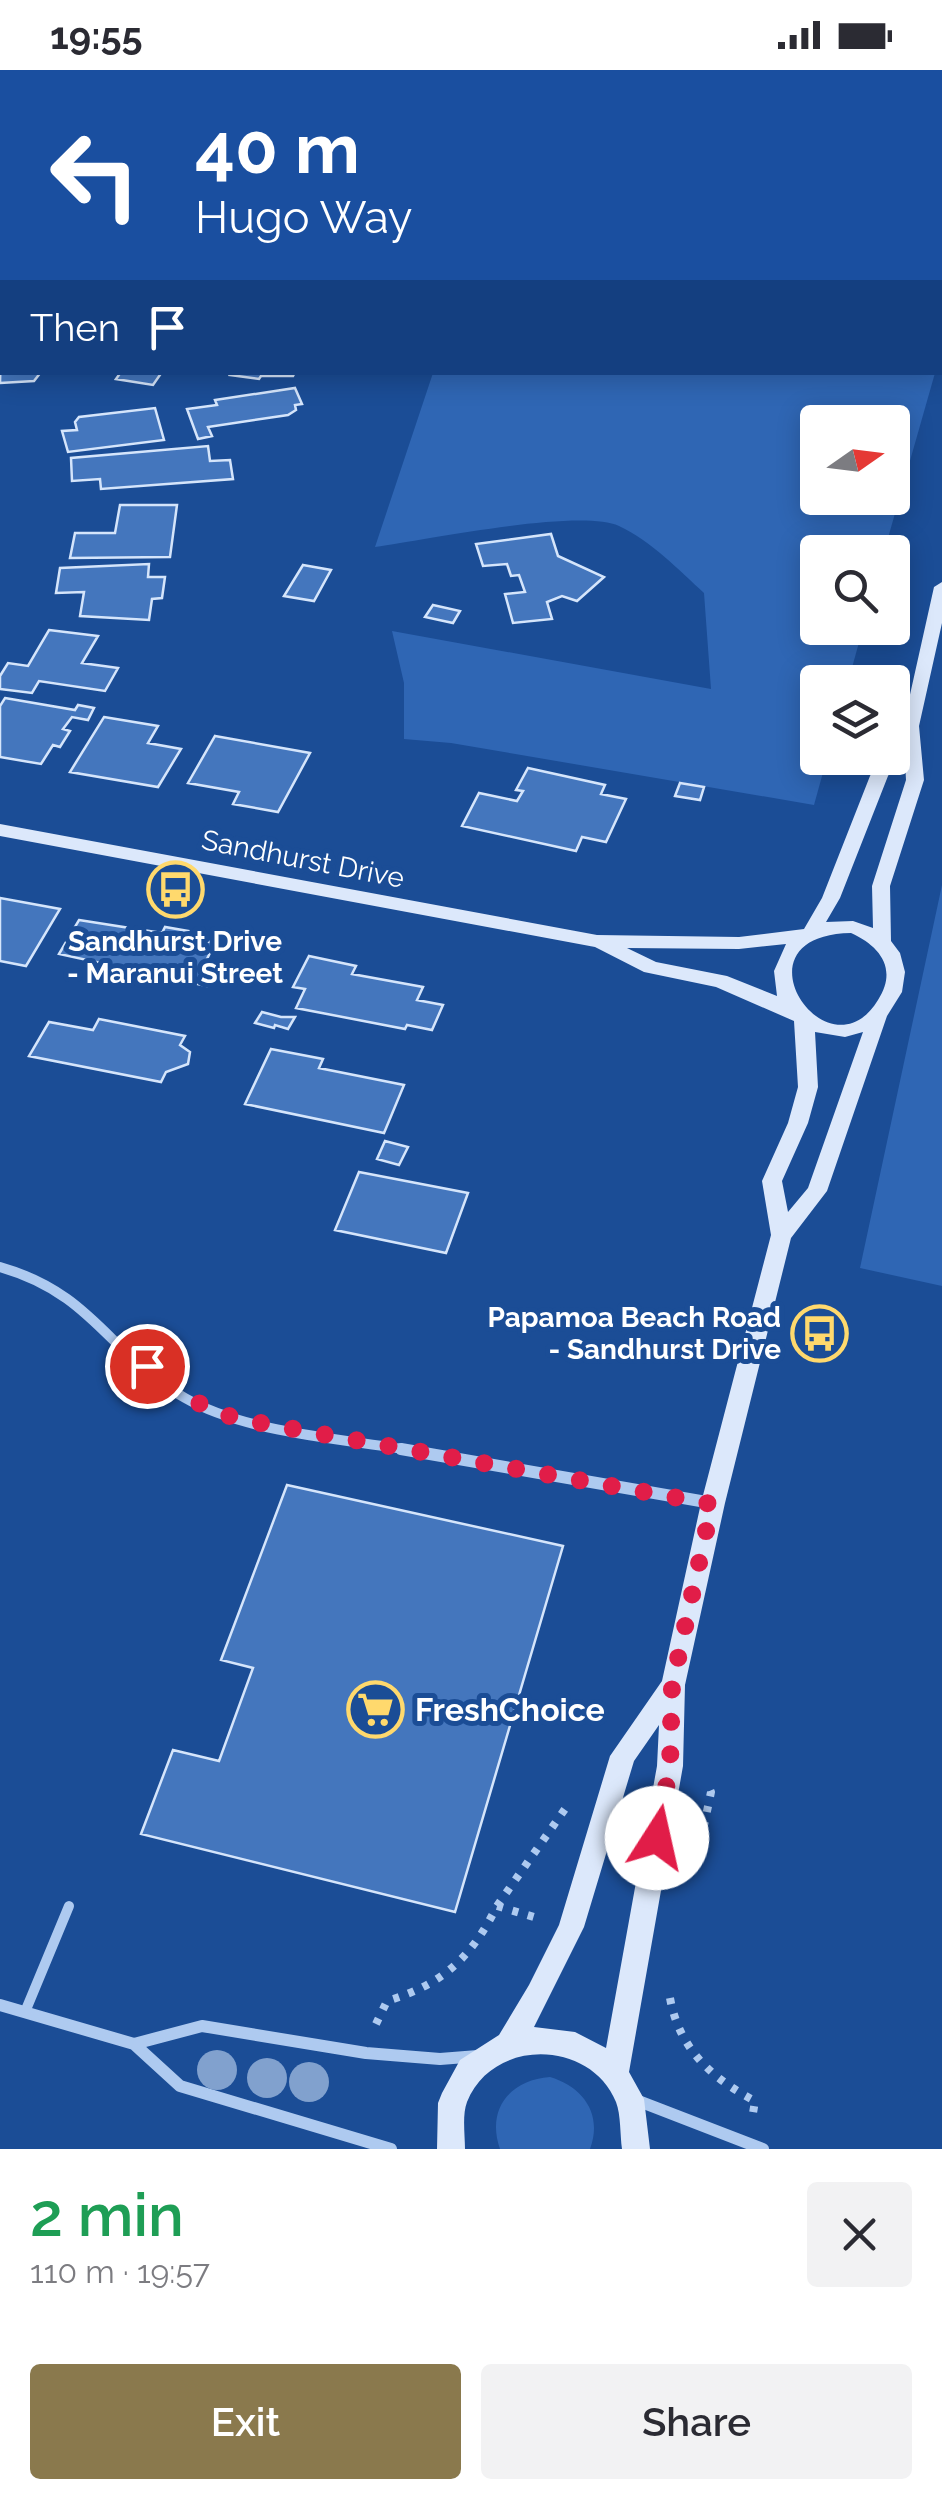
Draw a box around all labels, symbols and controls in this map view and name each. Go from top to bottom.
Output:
text: 19:55 [50,13,143,58]
text: 40 m [195,107,360,189]
icon: left [30,110,160,240]
text: Hugo Way [195,191,412,244]
icon: arrive [140,300,195,355]
text: Then [30,305,120,350]
north arrow [800,405,910,515]
map controls [800,405,910,775]
button: search [800,535,910,645]
button: layers [800,665,910,775]
street label: Sandhurst Drive [199,823,407,895]
bus stop icon: Sandhurst Drive - Maranui Street [145,860,205,920]
place label: Sandhurst Drive - Maranui Street [67,925,283,990]
place label: Papamoa Beach Road - Sandhurst Drive [487,1301,781,1366]
bus stop icon: Papamoa Beach Road - Sandhurst Drive [790,1303,850,1363]
pin [105,1324,190,1409]
icon: arrive [120,1339,175,1394]
supermarket icon: FreshChoice [346,1679,406,1739]
place label: FreshChoice [415,1691,605,1728]
position arrow [605,1786,709,1890]
text: 2 min [30,2180,184,2250]
button: close [807,2182,912,2287]
text: 110 m · 19:57 [30,2253,210,2290]
button: Exit [30,2364,461,2479]
button: Share [481,2364,912,2479]

